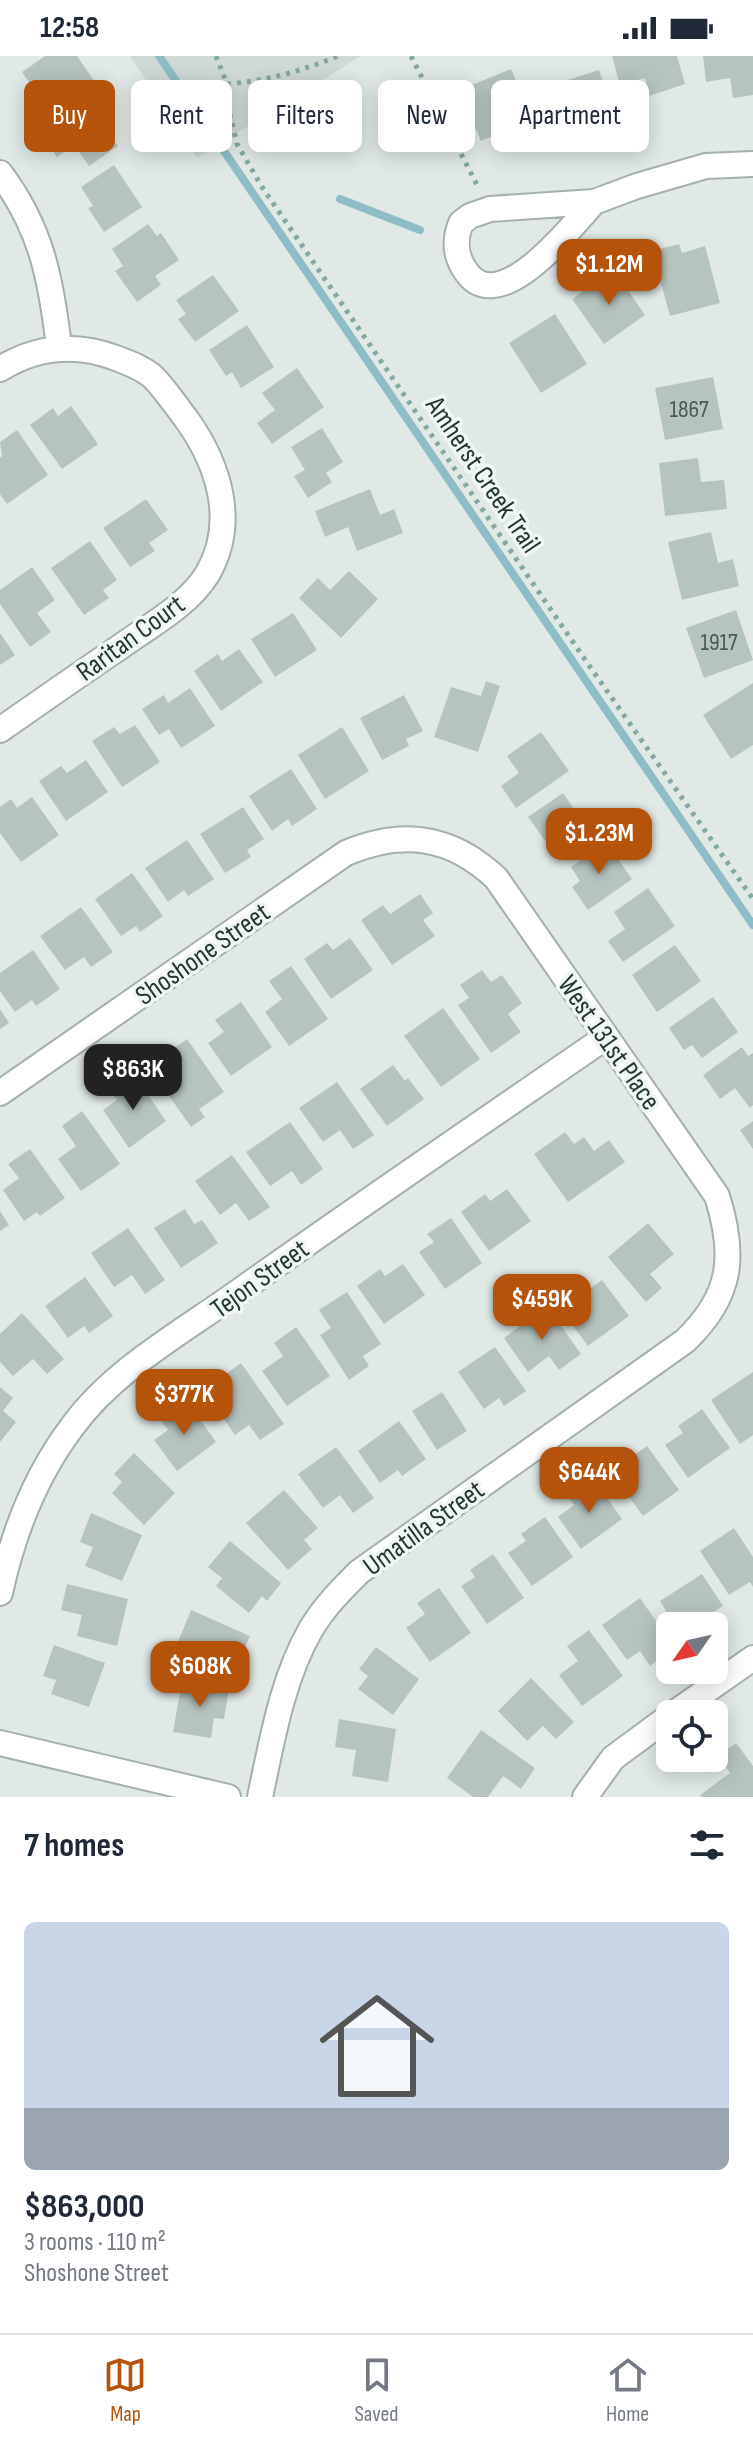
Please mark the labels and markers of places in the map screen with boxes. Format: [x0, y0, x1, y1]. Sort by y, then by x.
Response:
pin: $1.12M [544, 239, 674, 307]
pin: $1.23M [534, 808, 664, 876]
pin: $863K [77, 1044, 189, 1112]
pin: $459K [486, 1274, 598, 1342]
pin: $377K [128, 1369, 240, 1437]
pin: $644K [533, 1447, 645, 1515]
pin: $608K [144, 1641, 256, 1709]

